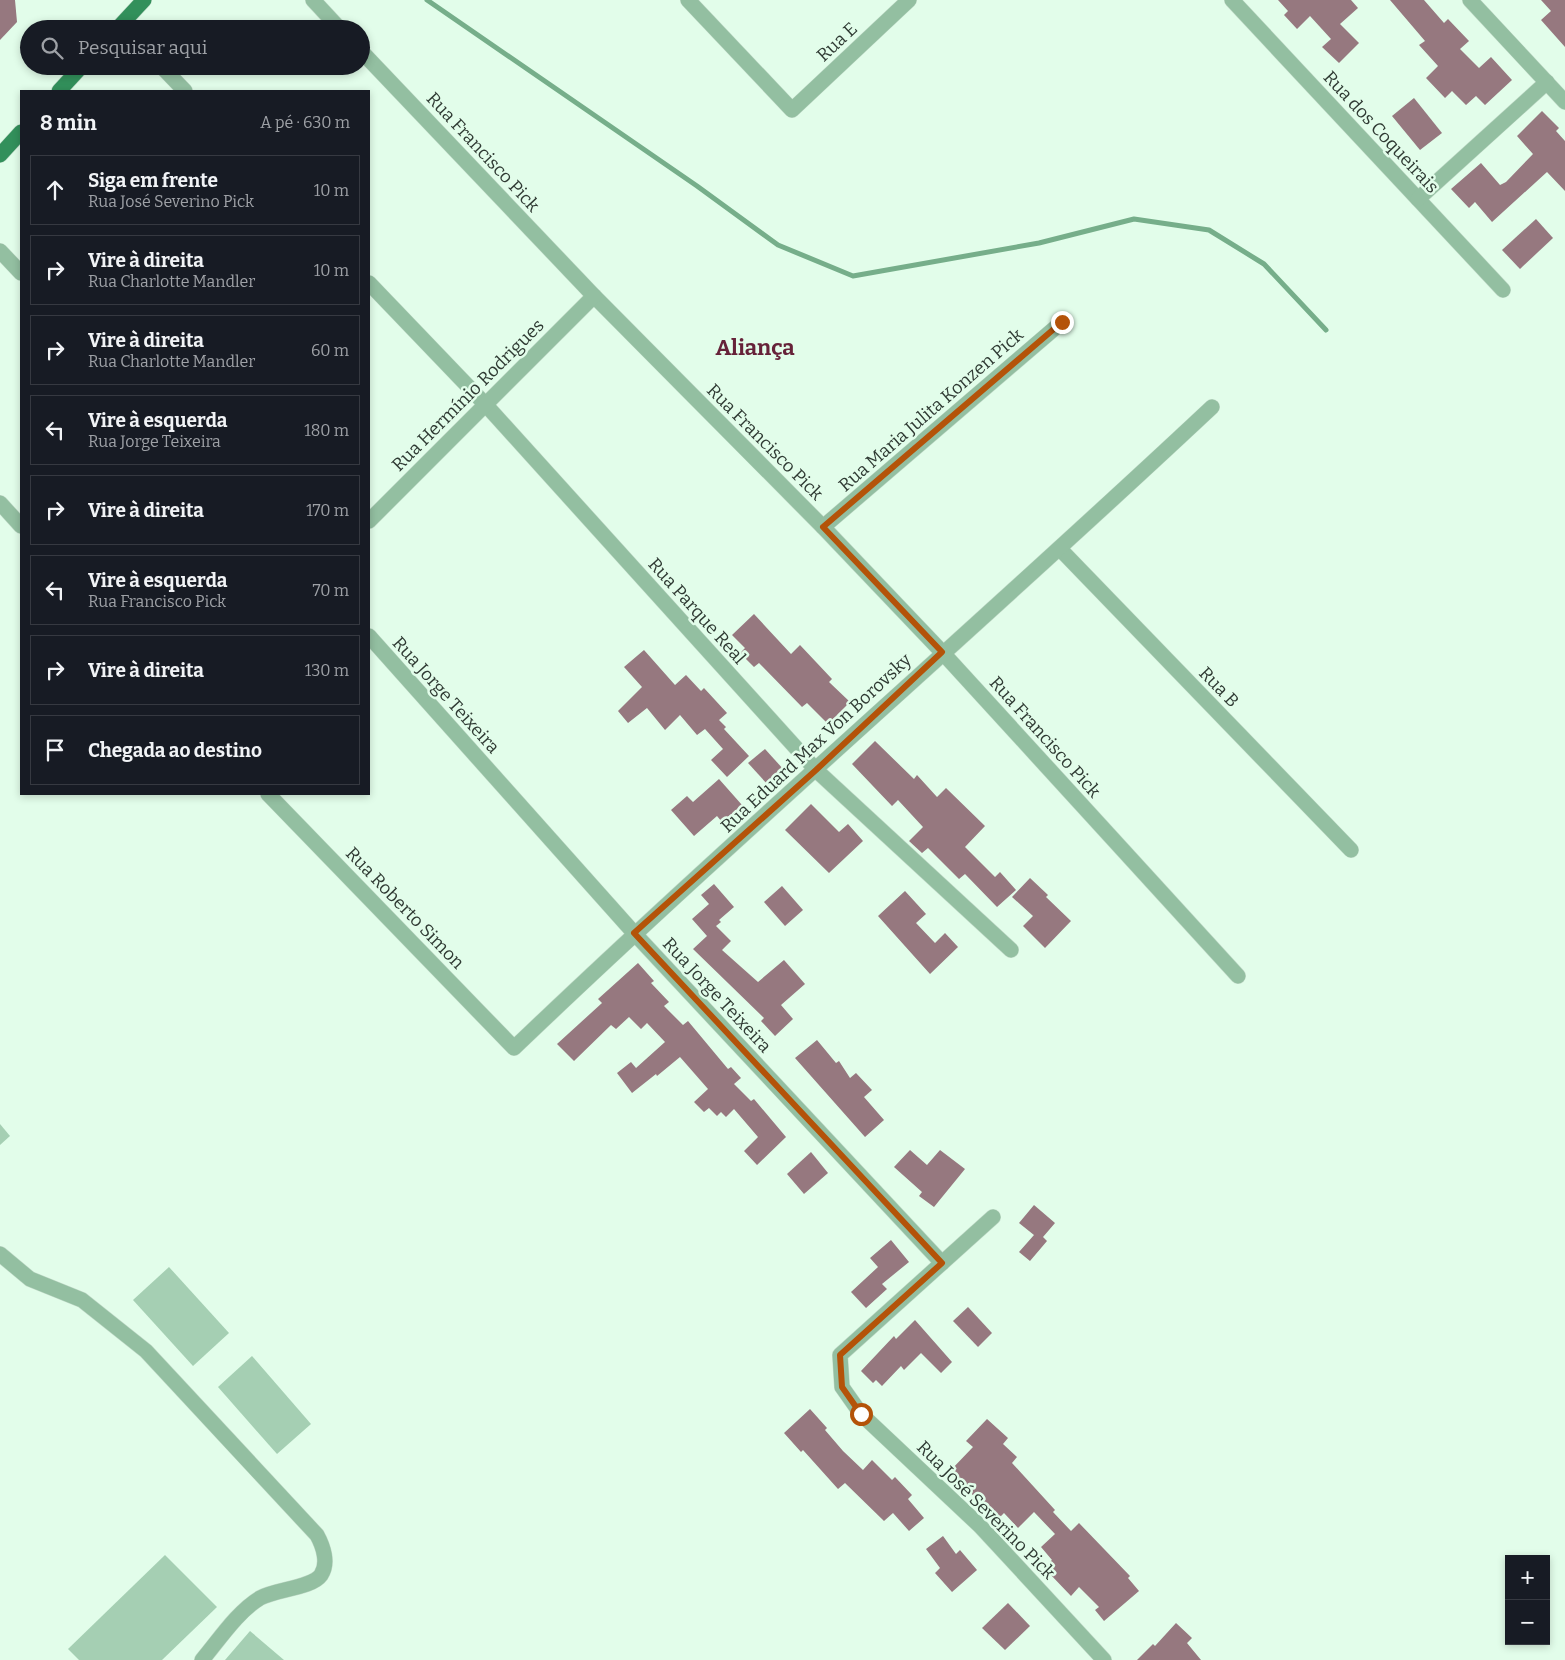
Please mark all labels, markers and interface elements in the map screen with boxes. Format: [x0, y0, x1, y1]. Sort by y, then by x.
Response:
street label: Rua E [812, 18, 862, 66]
search box [20, 20, 370, 75]
icon: search [38, 34, 66, 62]
text: Pesquisar aqui [78, 36, 207, 59]
street label: Rua dos Coqueirais [1319, 66, 1443, 198]
street label: Rua Francisco Pick [422, 88, 545, 217]
text: 8 min [40, 110, 97, 136]
text: A pé · 630 m [260, 113, 350, 132]
text: Siga em frente [88, 169, 218, 192]
icon: ahead [41, 176, 69, 204]
text: 10 m [314, 181, 349, 200]
text: Rua José Severino Pick [88, 192, 254, 211]
text: Vire à direita [88, 249, 204, 272]
icon: right [41, 256, 69, 284]
text: 10 m [314, 261, 349, 280]
text: Rua Charlotte Mandler [88, 272, 255, 291]
route end [1051, 311, 1074, 334]
street label: Rua Hermínio Rodrigues [387, 314, 549, 476]
street label: Rua Maria Julita Konzen Pick [834, 323, 1028, 496]
text: Vire à direita [88, 329, 204, 352]
district label: Aliança [715, 334, 795, 361]
icon: right [41, 336, 69, 364]
text: 60 m [311, 341, 349, 360]
text: Rua Charlotte Mandler [88, 352, 255, 371]
street label: Rua Francisco Pick [702, 379, 828, 505]
text: Vire à esquerda [88, 409, 227, 432]
icon: left [41, 416, 69, 444]
text: 180 m [304, 421, 349, 440]
text: Rua Jorge Teixeira [88, 432, 221, 451]
icon: right [41, 496, 69, 524]
text: Vire à direita [88, 499, 204, 522]
text: 170 m [306, 501, 349, 520]
street label: Rua Parque Real [644, 553, 750, 669]
text: Vire à esquerda [88, 569, 227, 592]
icon: left [41, 576, 69, 604]
text: 70 m [313, 581, 349, 600]
text: Rua Francisco Pick [88, 592, 226, 611]
street label: Rua Jorge Teixeira [388, 632, 504, 758]
street label: Rua Eduard Max Von Borovsky [716, 648, 916, 837]
icon: right [41, 656, 69, 684]
text: Vire à direita [88, 659, 204, 682]
text: 130 m [305, 661, 349, 680]
street label: Rua B [1194, 662, 1244, 712]
street label: Rua Francisco Pick [985, 672, 1106, 803]
icon: arrive [41, 736, 69, 764]
text: Chegada ao destino [88, 739, 262, 762]
street label: Rua Roberto Simon [341, 842, 469, 974]
street label: Rua Jorge Teixeira [658, 933, 776, 1057]
route start [850, 1403, 873, 1426]
street label: Rua José Severino Pick [912, 1436, 1060, 1584]
map controls [1505, 1555, 1550, 1645]
button: + [1505, 1555, 1550, 1600]
button: − [1505, 1600, 1550, 1645]

